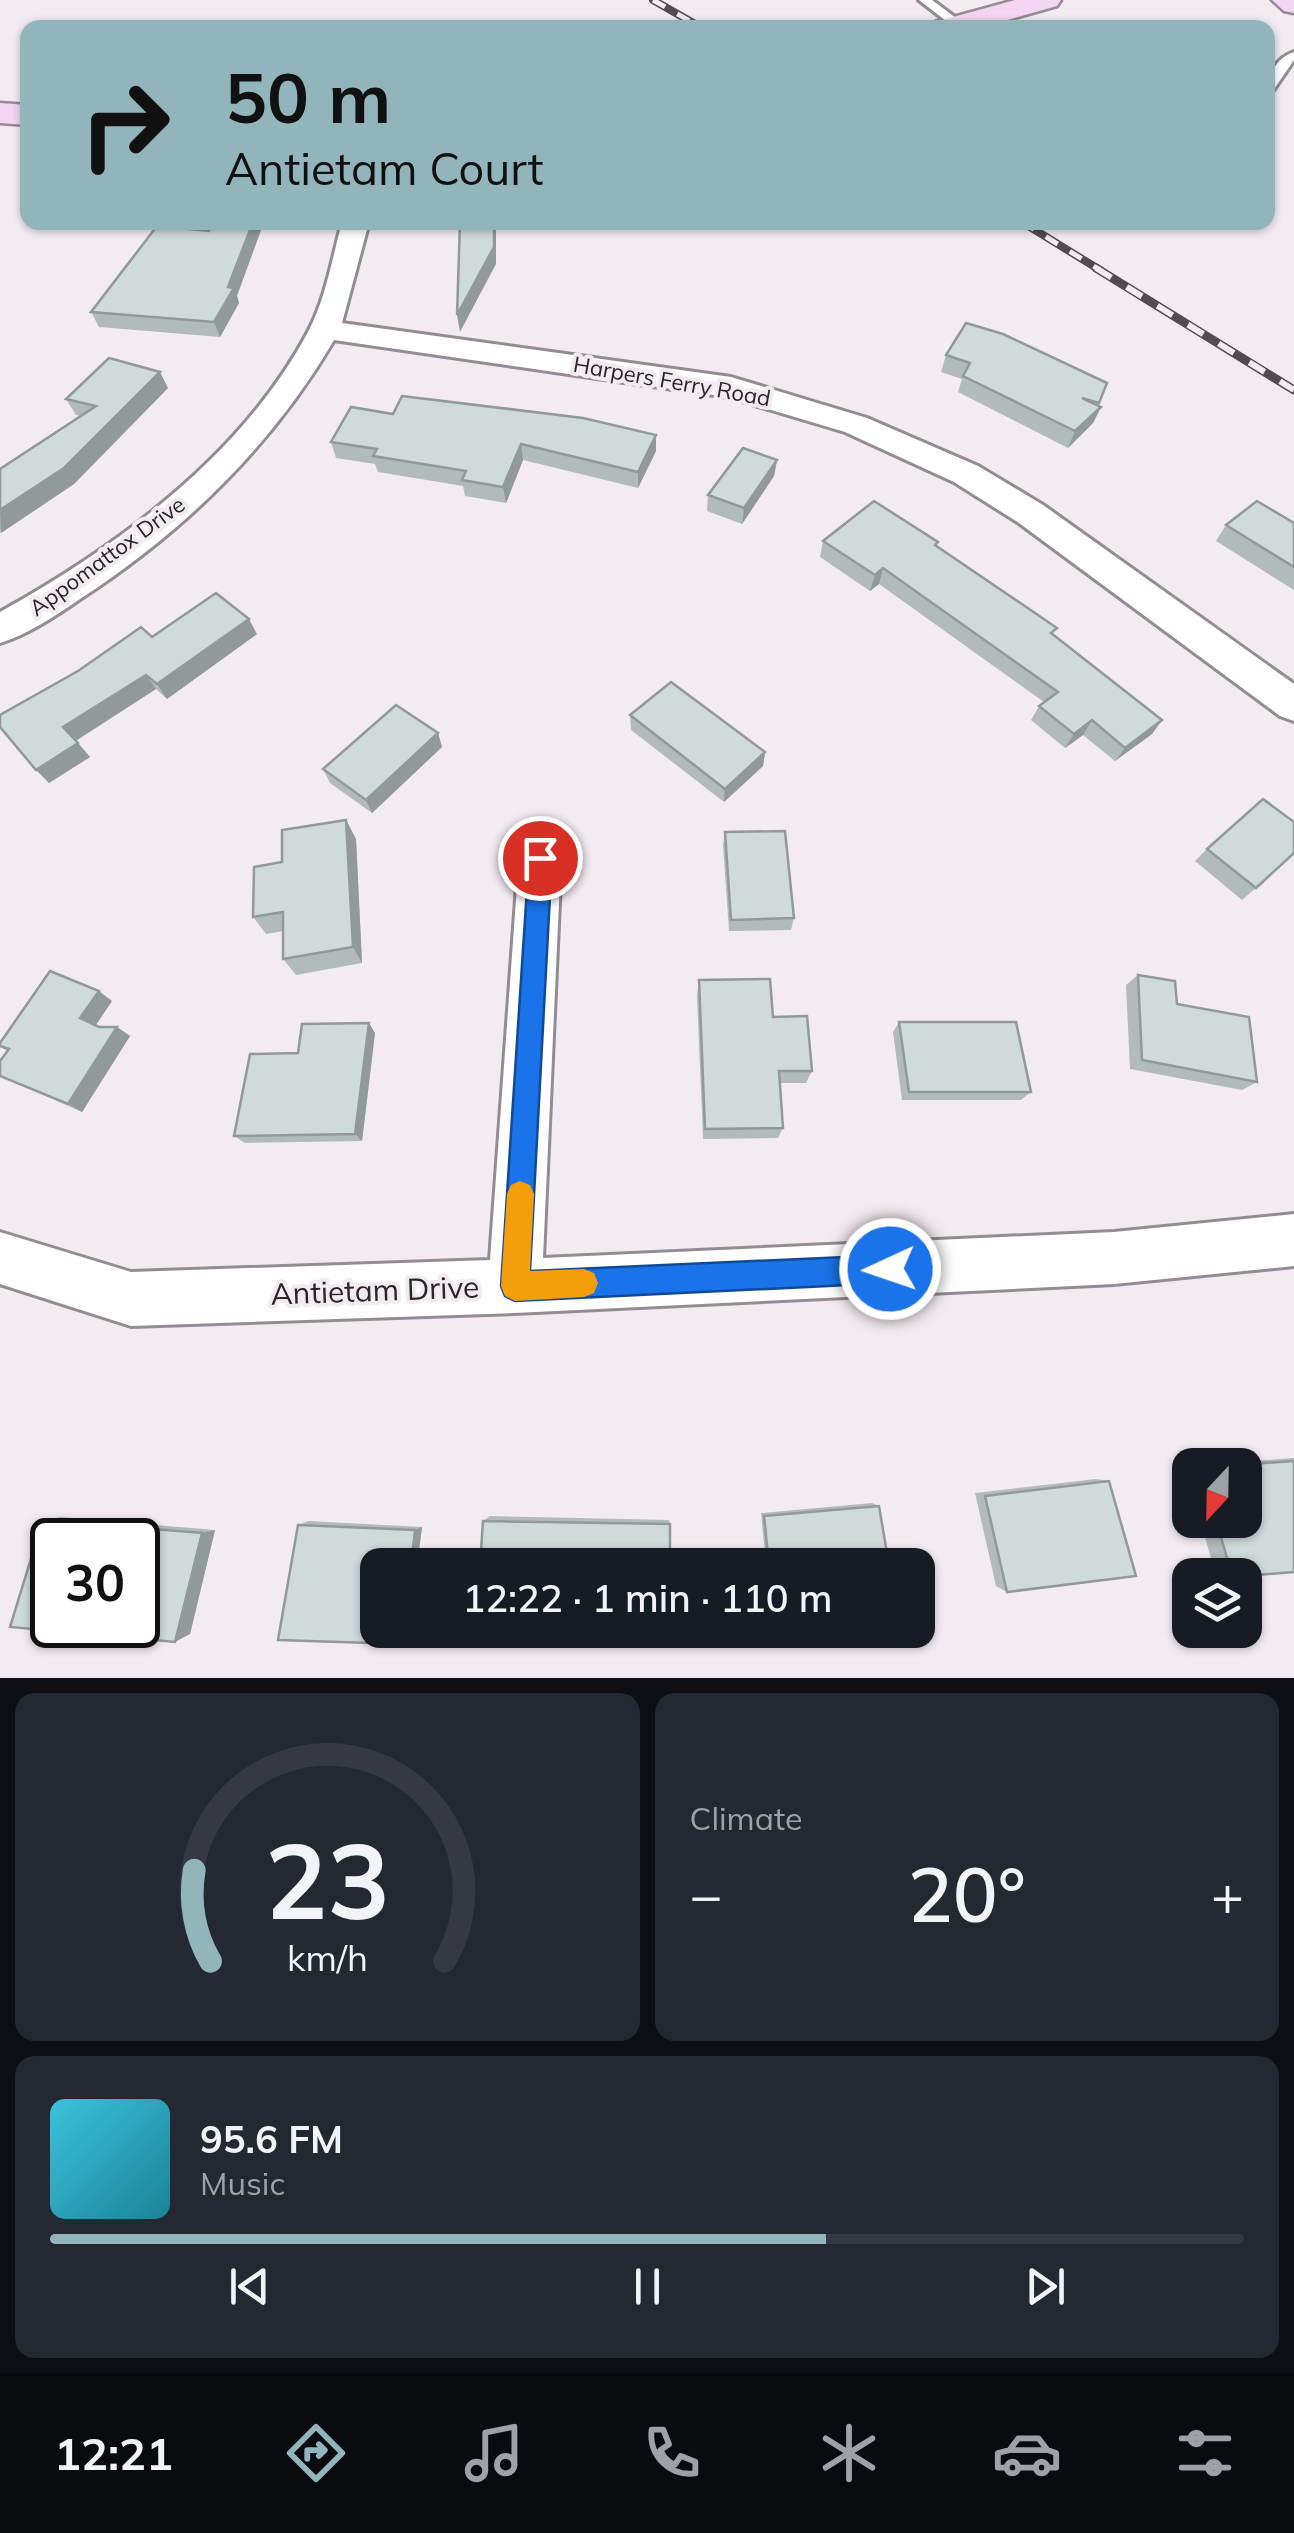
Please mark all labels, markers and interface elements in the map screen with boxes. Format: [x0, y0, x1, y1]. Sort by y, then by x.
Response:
text: 50 m [225, 53, 391, 141]
icon: right [60, 60, 190, 190]
text: Antietam Court [225, 140, 544, 196]
street label: Harpers Ferry Road [571, 350, 773, 412]
street label: Appomattox Drive [24, 490, 190, 622]
pin [498, 816, 583, 901]
icon: arrive [513, 831, 568, 886]
position arrow [838, 1217, 942, 1321]
street label: Antietam Drive [270, 1267, 480, 1313]
north arrow [1172, 1448, 1262, 1538]
map controls [1172, 1448, 1262, 1648]
speed limit sign: 30 [30, 1518, 160, 1648]
button: layers [1172, 1558, 1262, 1648]
text: 12:22 · 1 min · 110 m [462, 1574, 833, 1622]
text: Climate [690, 1798, 802, 1838]
text: 23 [265, 1814, 390, 1945]
text: 20° [908, 1847, 1026, 1941]
text: − [690, 1860, 723, 1929]
text: + [1211, 1860, 1244, 1929]
text: km/h [287, 1935, 368, 1980]
text: 95.6 FM [200, 2115, 343, 2163]
text: Music [200, 2163, 285, 2203]
icon: previous [222, 2259, 277, 2314]
icon: pause [620, 2259, 675, 2314]
icon: next [1018, 2259, 1073, 2314]
icon: directions [281, 2418, 351, 2488]
icon: music [459, 2418, 529, 2488]
icon: phone [637, 2418, 707, 2488]
icon: climate [814, 2418, 884, 2488]
icon: car [992, 2418, 1062, 2488]
icon: filters [1170, 2418, 1240, 2488]
text: 12:21 [54, 2425, 173, 2481]

